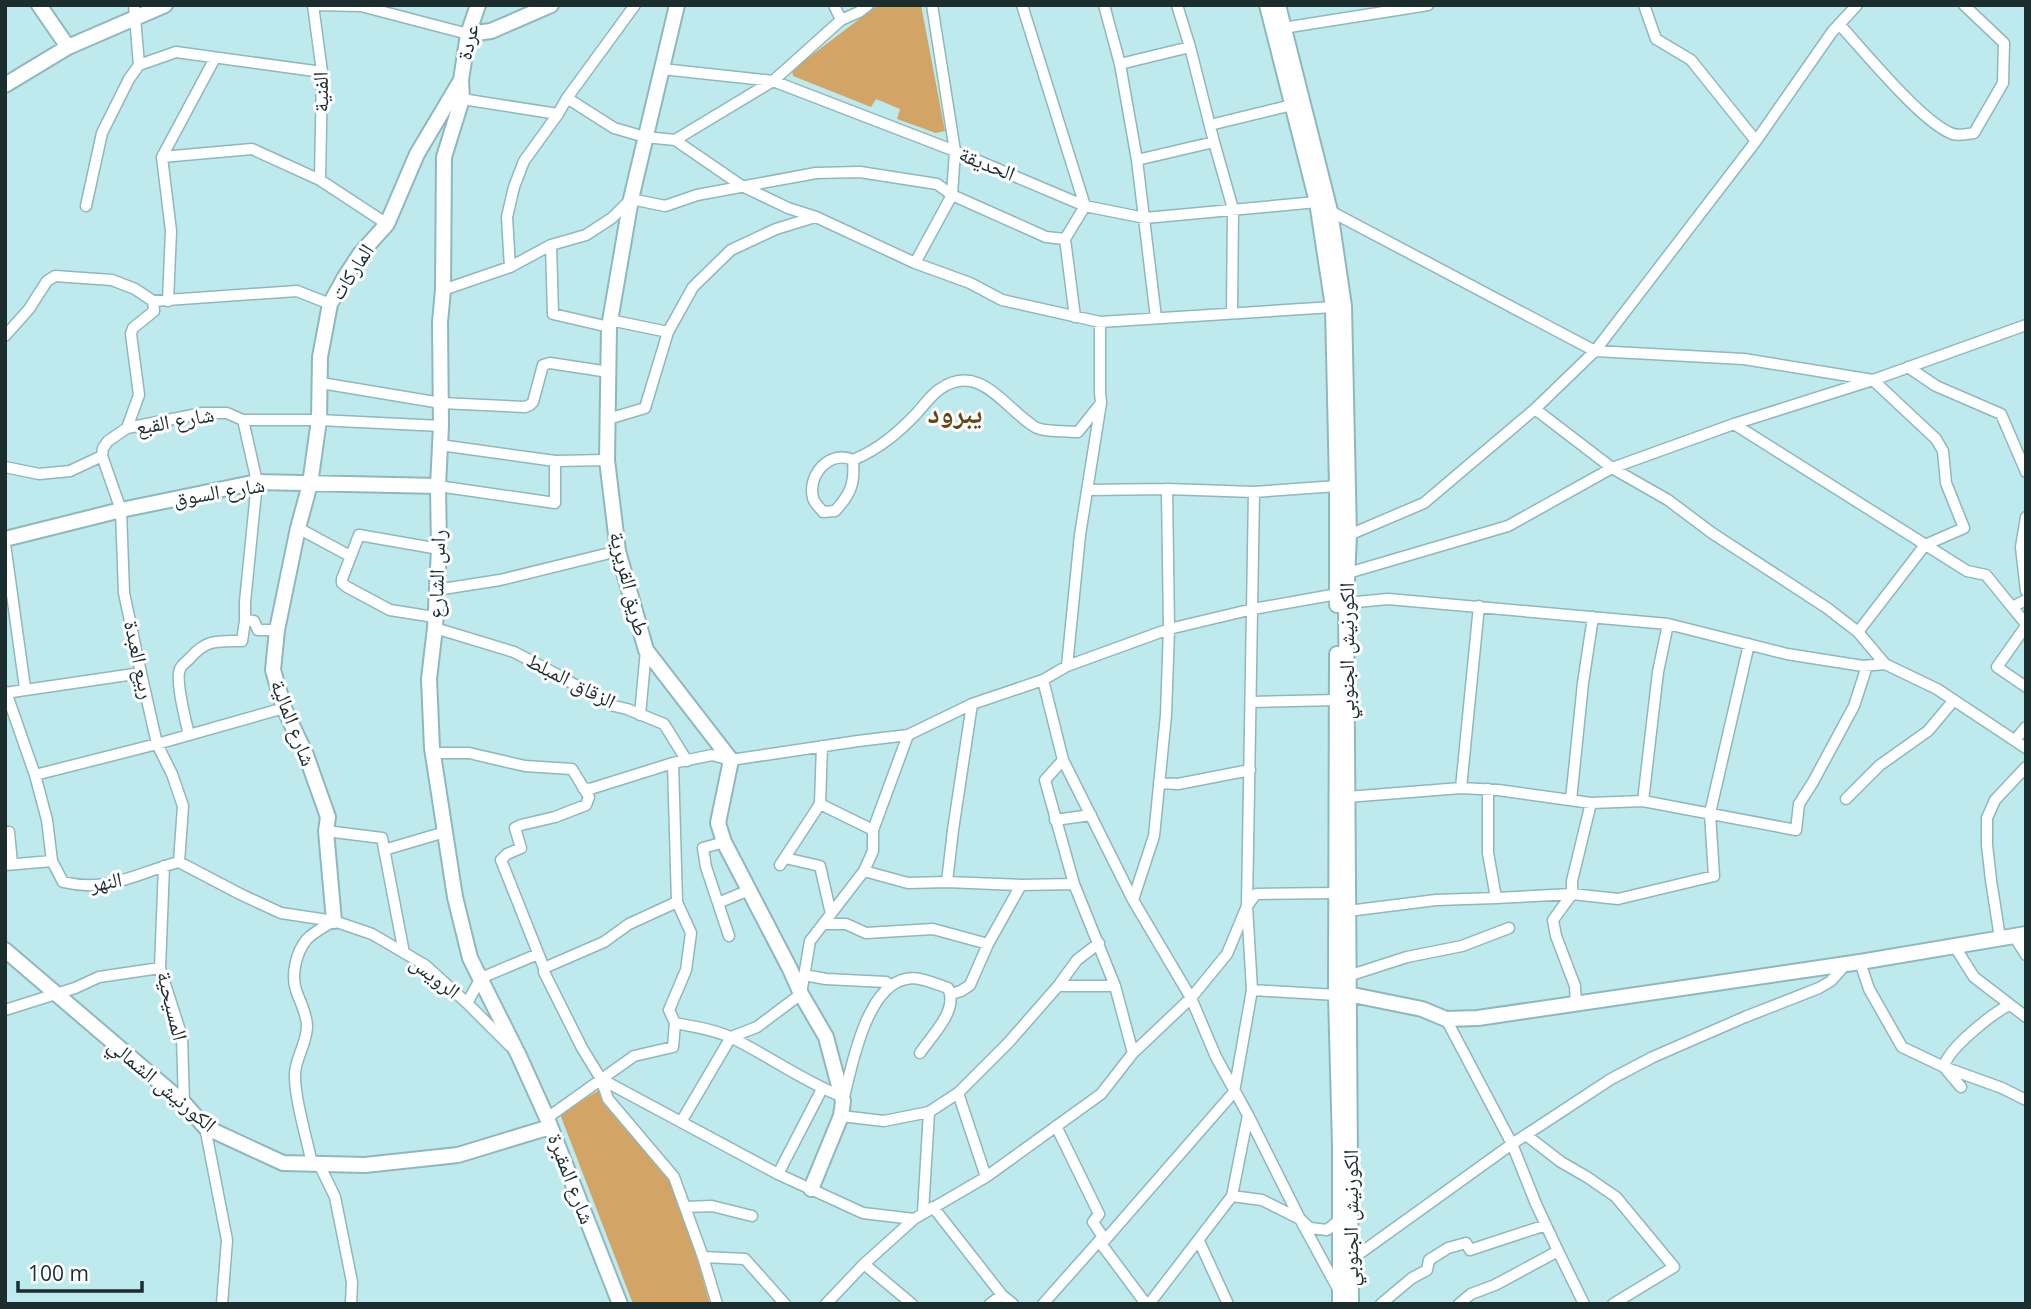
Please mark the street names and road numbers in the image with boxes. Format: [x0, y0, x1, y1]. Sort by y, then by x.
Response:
street label: عردة [449, 21, 485, 63]
street label: الفنية [306, 71, 334, 113]
street label: الحديقة [955, 139, 1020, 187]
street label: الماركات [323, 238, 380, 305]
street label: شارع القبع [133, 399, 216, 441]
street label: شارع السوق [171, 470, 267, 512]
street label: طريق القريرية [603, 528, 656, 639]
street label: راس الشارع [420, 529, 452, 619]
street label: الكورنيش الجنوبي [1332, 583, 1363, 719]
street label: ربيع العبدة [118, 618, 162, 702]
street label: الزقاق المبلط [522, 646, 621, 715]
street label: شارع المالية [265, 675, 323, 770]
street label: النهر [87, 864, 124, 898]
street label: الرويس [405, 948, 466, 1005]
street label: المسيحية [151, 968, 195, 1043]
street label: الكورنيش الشمالي [100, 1031, 223, 1140]
street label: شارع المقبرة [542, 1129, 602, 1228]
street label: الكورنيش الجنوبي [1336, 1150, 1367, 1286]

